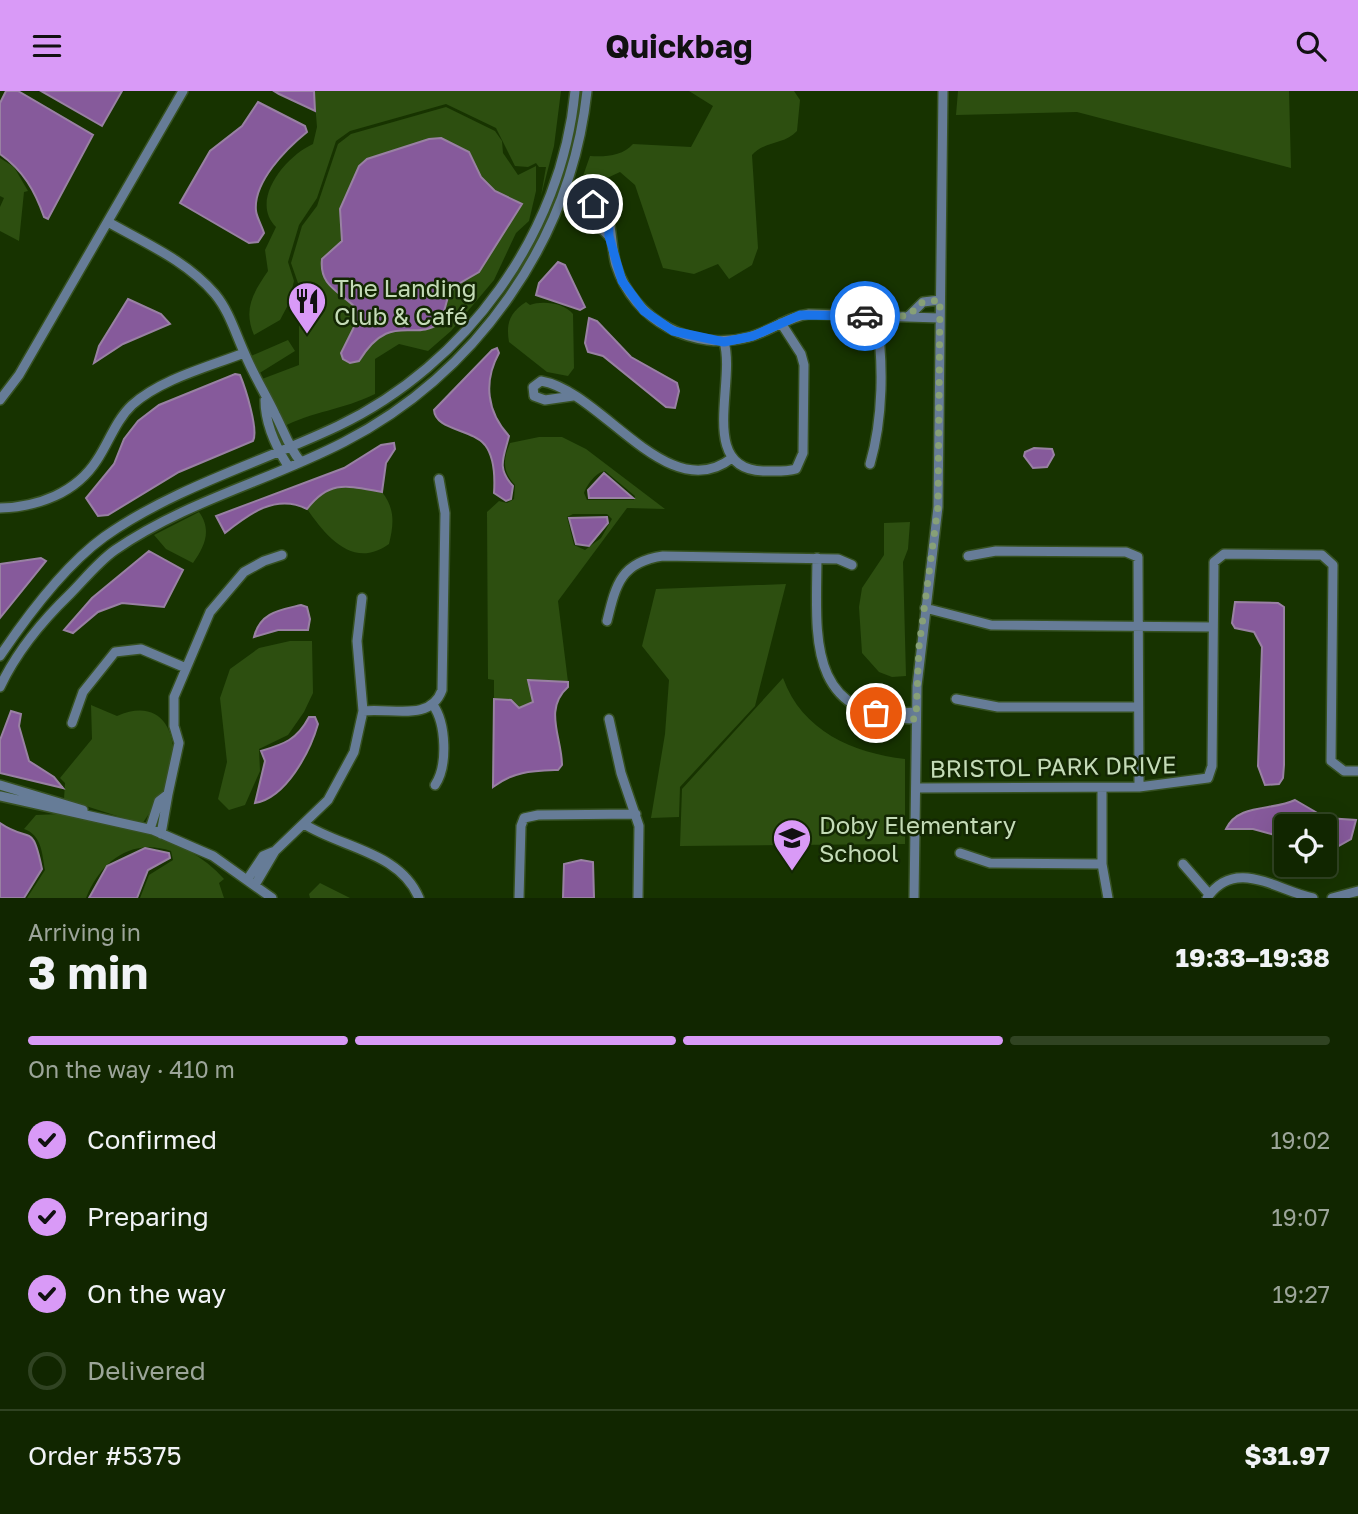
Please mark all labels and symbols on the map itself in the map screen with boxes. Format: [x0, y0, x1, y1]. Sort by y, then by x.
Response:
pin [563, 174, 623, 234]
place label: The Landing Club & Café [334, 273, 477, 330]
restaurant icon: The Landing Club & Café [286, 280, 328, 335]
courier [830, 281, 900, 351]
pin [846, 683, 906, 743]
street label: BRISTOL PARK DRIVE [929, 749, 1177, 783]
place label: Doby Elementary School [819, 810, 1016, 867]
school or university icon: Doby Elementary School [771, 817, 813, 872]

